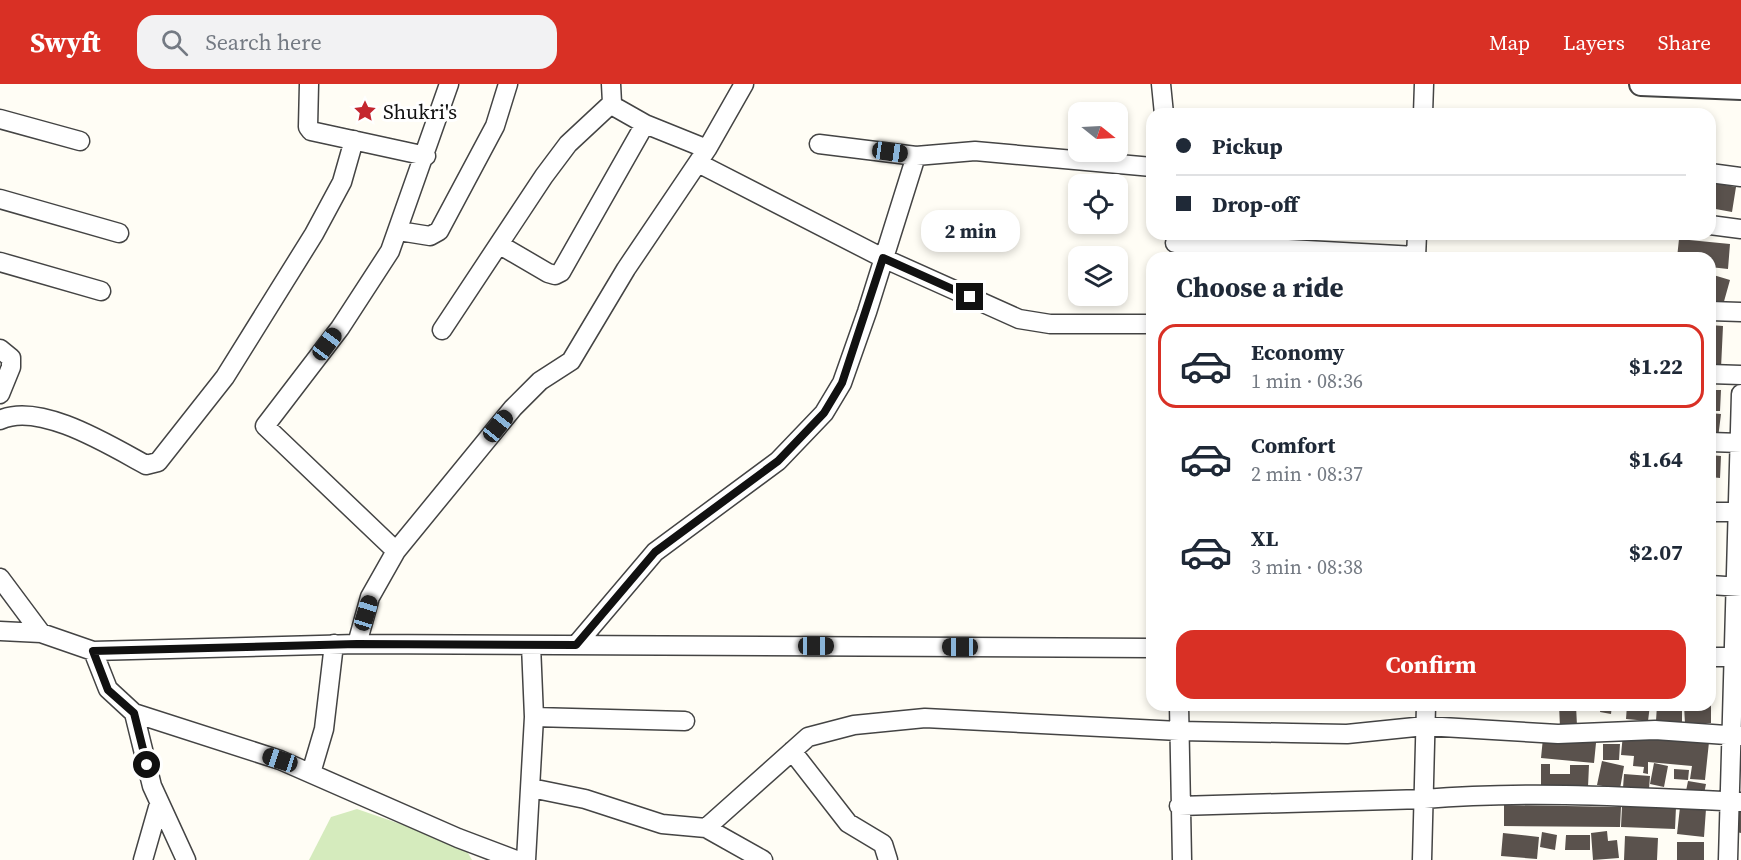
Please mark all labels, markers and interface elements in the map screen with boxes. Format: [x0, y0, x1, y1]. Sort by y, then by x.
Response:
search box [137, 15, 557, 69]
text: Swyft [30, 23, 101, 61]
icon: search [158, 26, 191, 59]
text: Search here [206, 27, 322, 57]
text: Map [1489, 28, 1530, 57]
text: Layers [1563, 28, 1625, 57]
text: Share [1658, 28, 1711, 57]
place label: Shukri's [383, 97, 457, 126]
place icon: Shukri's [352, 98, 378, 124]
north arrow [1068, 102, 1128, 162]
map controls [1068, 102, 1128, 306]
text: Pickup [1212, 131, 1283, 161]
car [871, 141, 909, 163]
button: locate [1068, 174, 1128, 234]
text: Drop-off [1212, 189, 1298, 219]
callout: 2 min [920, 210, 1020, 252]
text: 2 min [945, 217, 996, 245]
button: layers [1068, 246, 1128, 306]
text: Choose a ride [1176, 269, 1344, 306]
route end [956, 283, 983, 310]
car [309, 324, 345, 364]
text: Economy [1251, 337, 1345, 367]
icon: car [1179, 339, 1233, 393]
text: $1.22 [1629, 351, 1683, 381]
text: 1 min · 08:36 [1251, 367, 1363, 395]
car [480, 406, 516, 446]
text: Comfort [1251, 430, 1335, 460]
icon: car [1179, 432, 1233, 486]
text: $1.64 [1629, 444, 1683, 474]
text: 2 min · 08:37 [1251, 460, 1363, 488]
text: XL [1251, 523, 1278, 553]
icon: car [1179, 525, 1233, 579]
text: $2.07 [1629, 537, 1683, 567]
text: 3 min · 08:38 [1251, 553, 1363, 581]
car [352, 593, 380, 633]
button: Confirm [1176, 630, 1686, 699]
car [798, 637, 834, 655]
car [942, 638, 978, 656]
car [260, 746, 300, 774]
route start [133, 751, 160, 778]

